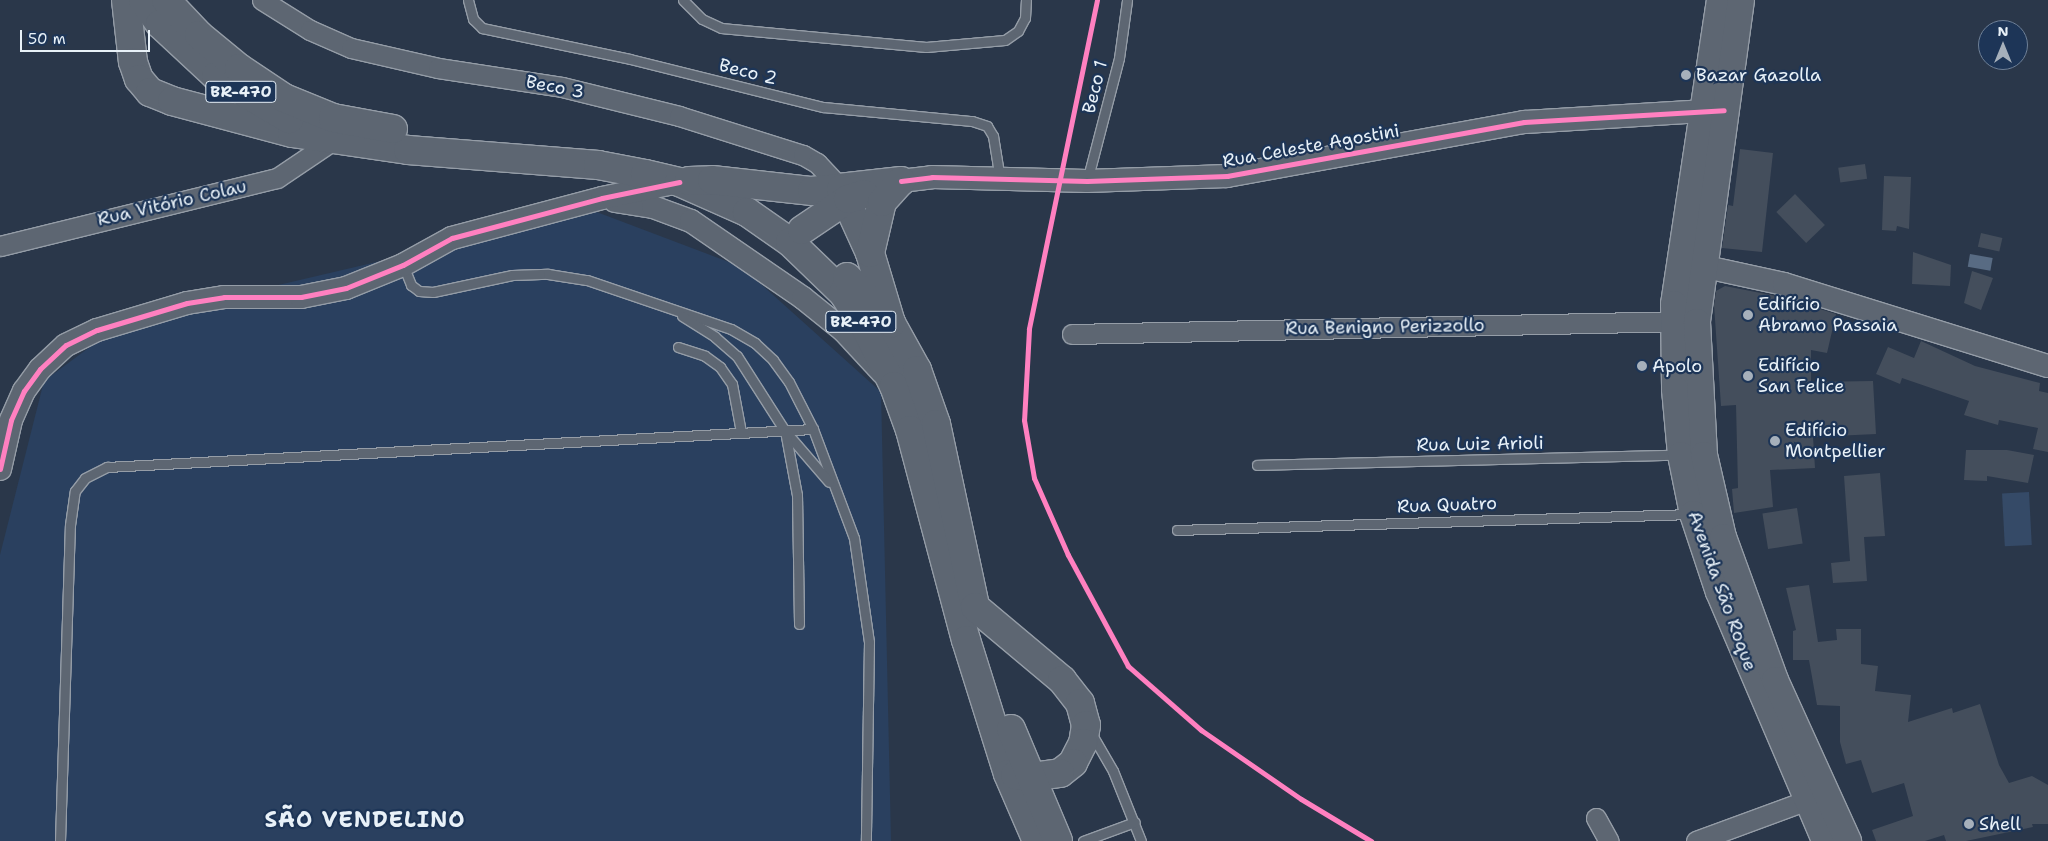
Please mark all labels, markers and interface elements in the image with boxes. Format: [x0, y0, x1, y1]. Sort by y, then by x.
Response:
scale bar [22, 20, 152, 52]
north arrow [1978, 20, 2028, 70]
text: N [1997, 22, 2009, 40]
text: 50 m [28, 29, 66, 49]
street label: Beco 2 [717, 54, 779, 90]
street label: Beco 1 [1078, 58, 1112, 116]
place label: Bazar Gazolla [1696, 64, 1821, 86]
marker: Bazar Gazolla [1680, 69, 1692, 81]
street label: Beco 3 [524, 71, 586, 103]
road number: BR-470 [205, 78, 277, 105]
street label: Rua Celeste Agostini [1221, 120, 1401, 172]
street label: Rua Vitório Colau [95, 175, 249, 231]
place label: Edifício Abramo Passaia [1758, 294, 1897, 336]
road number: BR-470 [825, 308, 897, 336]
marker: Edifício Abramo Passaia [1742, 309, 1754, 321]
street label: Rua Benigno Perizzollo [1285, 314, 1485, 340]
place label: Apolo [1652, 355, 1702, 377]
place label: Edifício San Felice [1758, 355, 1844, 398]
marker: Apolo [1636, 360, 1648, 372]
marker: Edifício San Felice [1742, 370, 1754, 382]
place label: Edifício Montpellier [1785, 420, 1886, 462]
street label: Rua Luiz Arioli [1416, 432, 1544, 456]
marker: Edifício Montpellier [1769, 435, 1781, 447]
street label: Rua Quatro [1397, 492, 1497, 518]
street label: Avenida São Roque [1683, 508, 1761, 674]
district label: SÃO VENDELINO [263, 807, 467, 833]
place label: Shell [1979, 813, 2021, 835]
marker: Shell [1963, 818, 1975, 830]

